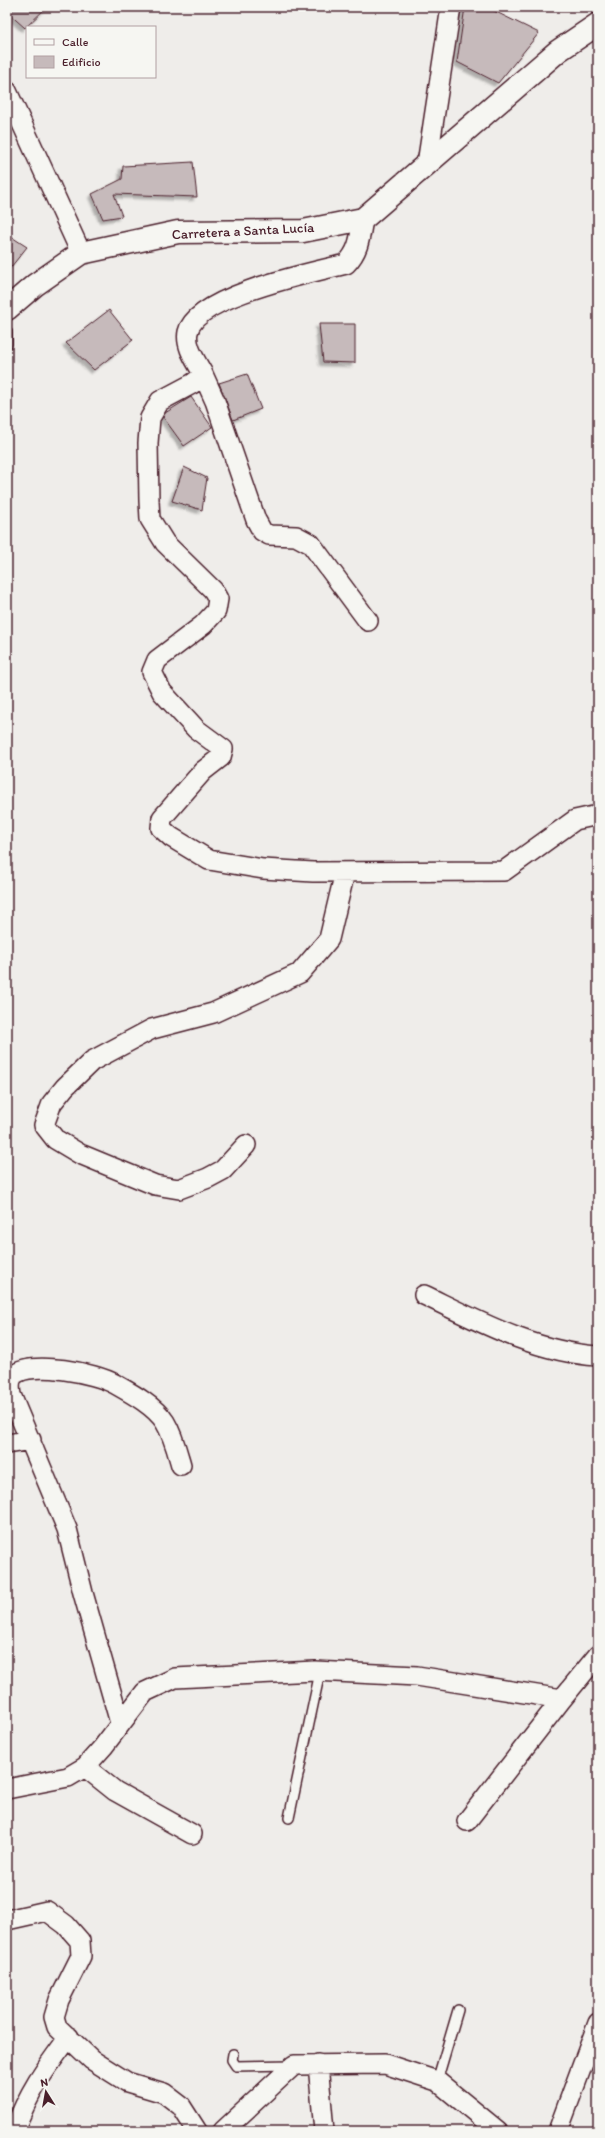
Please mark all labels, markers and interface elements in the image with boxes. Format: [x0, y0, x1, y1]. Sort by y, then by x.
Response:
legend [26, 26, 156, 78]
text: Calle [62, 35, 89, 49]
text: Edificio [62, 55, 101, 69]
street label: Carretera a Santa Lucía [171, 219, 315, 243]
north arrow [26, 2072, 66, 2112]
text: N [39, 2076, 49, 2090]

